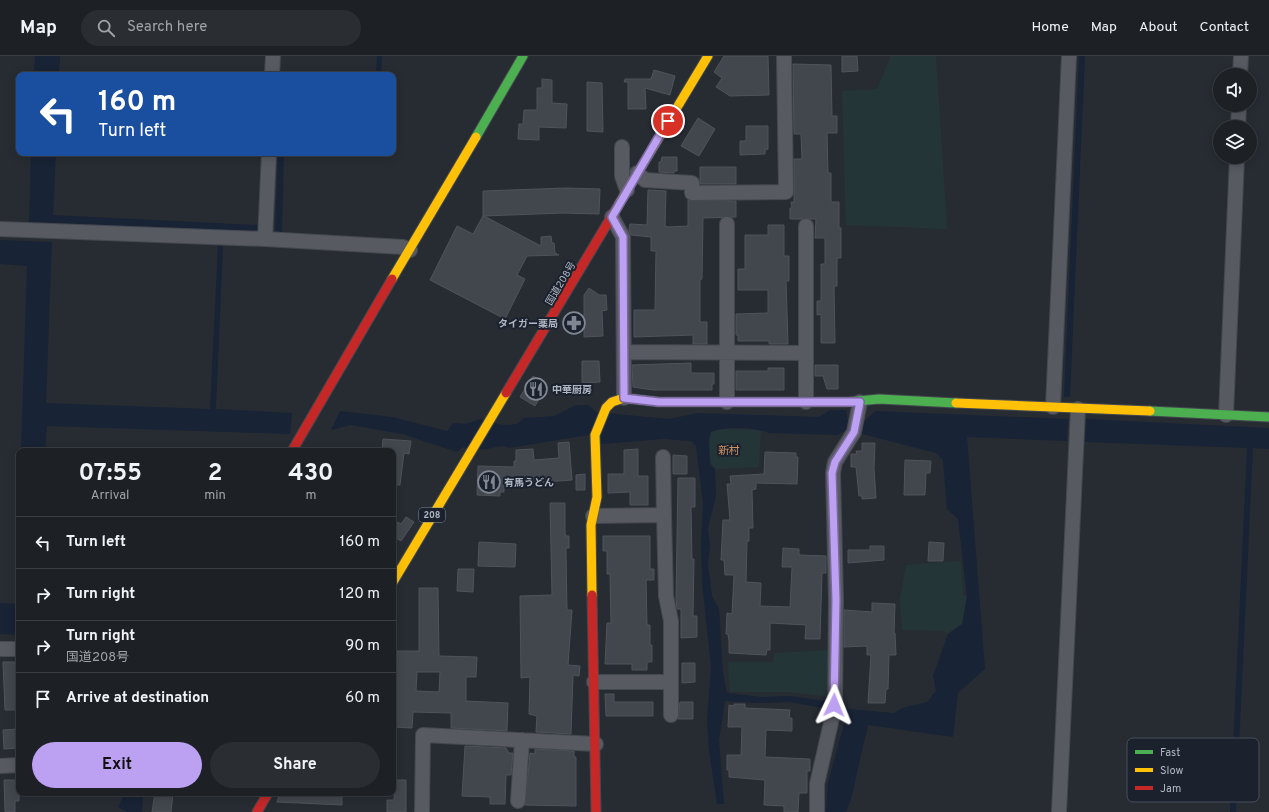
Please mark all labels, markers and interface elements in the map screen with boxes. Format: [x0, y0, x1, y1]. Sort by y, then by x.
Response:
search box [81, 10, 361, 46]
text: Map [20, 16, 57, 40]
icon: search [95, 17, 117, 39]
text: Search here [127, 18, 207, 37]
text: Home [1032, 19, 1069, 36]
text: Map [1091, 19, 1117, 36]
text: About [1139, 19, 1178, 36]
text: Contact [1200, 19, 1249, 36]
map controls [1213, 68, 1257, 164]
button: sound [1213, 68, 1257, 112]
text: 160 m [98, 85, 176, 121]
icon: left [32, 88, 84, 140]
pin [651, 104, 685, 138]
icon: arrive [657, 110, 679, 132]
text: Turn left [98, 120, 166, 143]
button: layers [1213, 120, 1257, 164]
street label: 国道208号 [543, 260, 579, 308]
pharmacy icon: タイガー薬局 [561, 310, 587, 336]
place label: タイガー薬局 [498, 318, 558, 331]
restaurant icon: 中華厨房 [523, 376, 549, 402]
place label: 中華厨房 [552, 384, 592, 397]
district label: 新村 [718, 444, 740, 458]
text: 07:55 [78, 459, 142, 489]
text: 2 [208, 459, 222, 489]
text: 430 [288, 459, 334, 489]
restaurant icon: 有馬うどん [476, 469, 502, 495]
place label: 有馬うどん [504, 477, 554, 490]
text: Arrival [91, 488, 130, 504]
text: min [204, 488, 226, 504]
text: m [305, 488, 316, 504]
road number: 208 [419, 508, 445, 522]
icon: left [32, 532, 54, 554]
text: Turn left [66, 533, 126, 552]
text: 160 m [340, 533, 380, 552]
icon: right [32, 584, 54, 606]
text: Turn right [66, 585, 135, 604]
text: 120 m [339, 585, 380, 604]
text: Turn right [66, 627, 135, 646]
icon: right [32, 636, 54, 658]
text: 90 m [345, 637, 380, 656]
text: 国道208号 [66, 650, 129, 666]
position arrow [813, 684, 855, 726]
icon: arrive [32, 688, 54, 710]
text: Arrive at destination [66, 689, 209, 708]
text: 60 m [345, 689, 380, 708]
legend [1127, 738, 1259, 802]
button: Exit [32, 742, 202, 788]
button: Share [210, 742, 380, 788]
text: Fast [1160, 746, 1180, 760]
text: Slow [1160, 764, 1183, 778]
text: Jam [1160, 782, 1181, 796]

